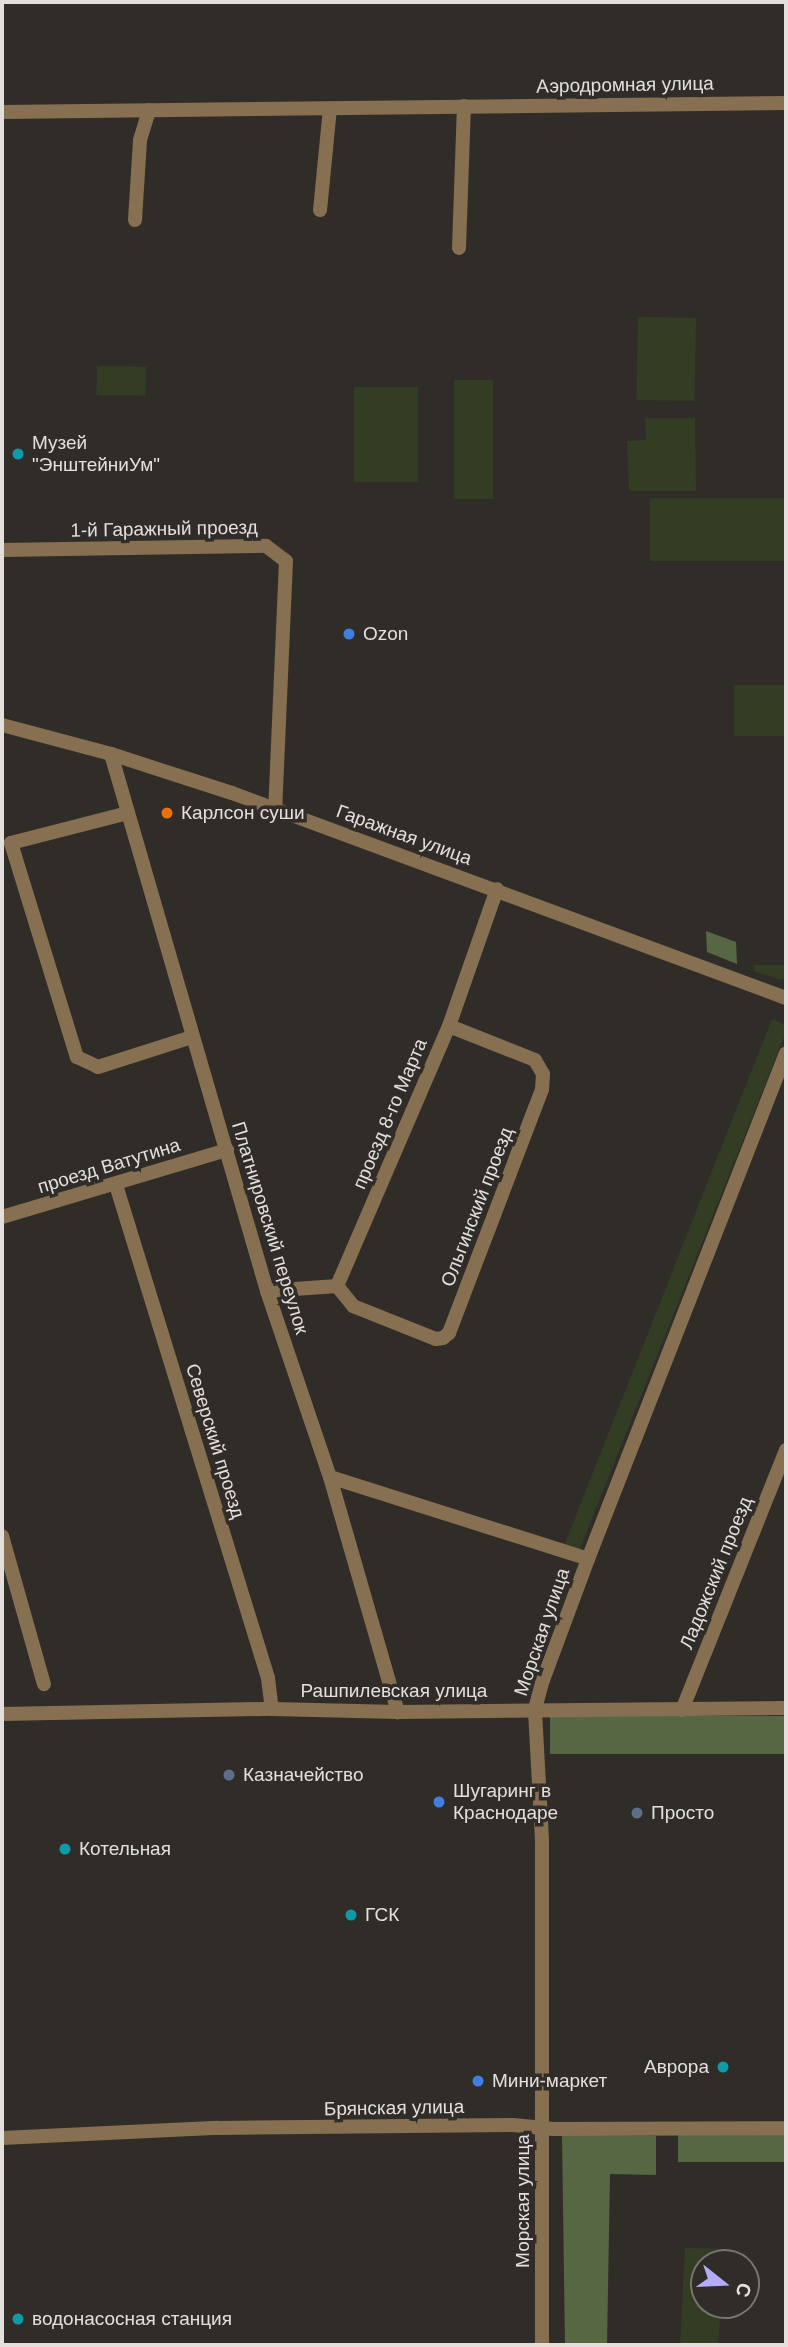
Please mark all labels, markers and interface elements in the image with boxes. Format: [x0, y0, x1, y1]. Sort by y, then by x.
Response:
street label: Аэродромная улица [536, 72, 714, 98]
place label: Музей "ЭнштейниУм" [32, 432, 160, 476]
marker: Музей "ЭнштейниУм" [10, 446, 26, 462]
street label: 1-й Гаражный проезд [70, 516, 258, 542]
place label: Ozon [363, 623, 408, 645]
marker: Ozon [341, 626, 357, 642]
street label: Гаражная улица [333, 800, 475, 870]
place label: Карлсон суши [181, 802, 305, 824]
marker: Карлсон суши [159, 805, 175, 821]
street label: проезд 8-го Марта [348, 1035, 432, 1193]
street label: Платнировский переулок [227, 1119, 313, 1337]
street label: Ольгинский проезд [436, 1124, 518, 1290]
street label: проезд Ватутина [35, 1133, 183, 1199]
street label: Северский проезд [181, 1361, 249, 1521]
street label: Ладожский проезд [675, 1493, 757, 1653]
street label: Морская улица [509, 1565, 575, 1699]
street label: Рашпилевская улица [301, 1680, 487, 1702]
place label: Казначейство [243, 1764, 364, 1786]
marker: Казначейство [221, 1767, 237, 1783]
place label: Шугаринг в Краснодаре [453, 1780, 558, 1824]
marker: Шугаринг в Краснодаре [431, 1794, 447, 1810]
place label: Просто [651, 1802, 714, 1824]
marker: Просто [629, 1805, 645, 1821]
place label: Котельная [79, 1838, 171, 1860]
marker: Котельная [57, 1841, 73, 1857]
place label: ГСК [365, 1904, 399, 1926]
marker: ГСК [343, 1907, 359, 1923]
place label: Аврора [644, 2056, 709, 2078]
marker: Аврора [715, 2059, 731, 2075]
place label: Мини-маркет [492, 2070, 607, 2092]
marker: Мини-маркет [470, 2073, 486, 2089]
street label: Брянская улица [324, 2095, 464, 2121]
street label: Морская улица [512, 2134, 534, 2268]
north arrow [690, 2249, 760, 2319]
text: С [731, 2280, 756, 2300]
place label: водонасосная станция [32, 2308, 232, 2330]
marker: водонасосная станция [10, 2311, 26, 2327]

